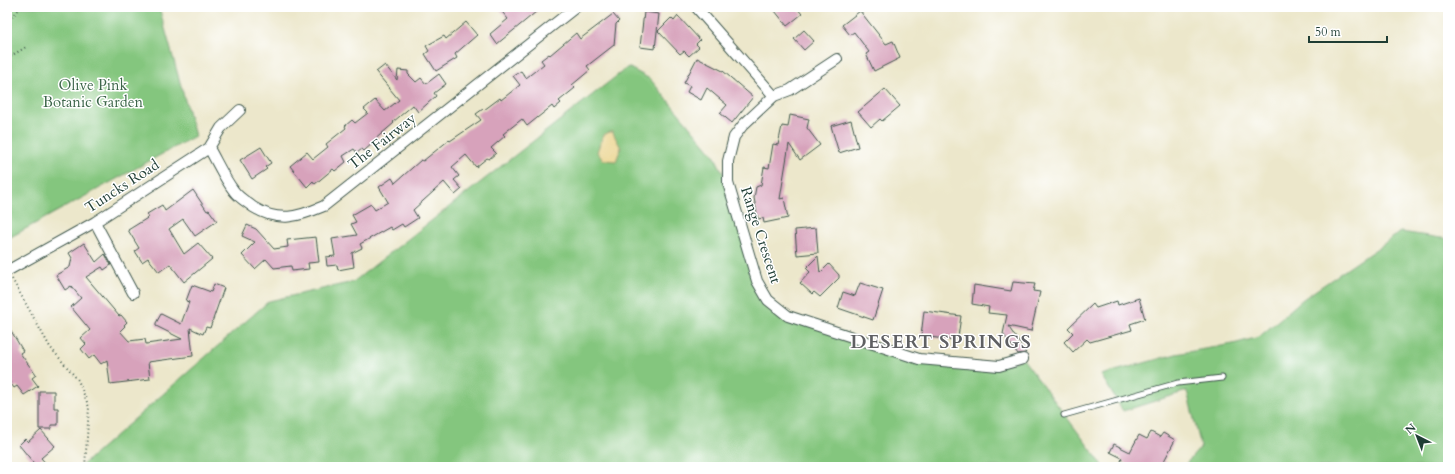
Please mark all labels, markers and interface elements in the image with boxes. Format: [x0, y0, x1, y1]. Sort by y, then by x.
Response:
scale bar [1309, 18, 1387, 44]
text: 50 m [1315, 24, 1342, 40]
park label: Olive Pink Botanic Garden [43, 75, 144, 112]
street label: The Fairway [344, 108, 420, 174]
street label: Tuncks Road [81, 155, 163, 217]
street label: Range Crescent [736, 184, 786, 286]
district label: DESERT SPRINGS [850, 329, 1032, 355]
north arrow [1397, 416, 1437, 456]
text: N [1402, 420, 1420, 438]

